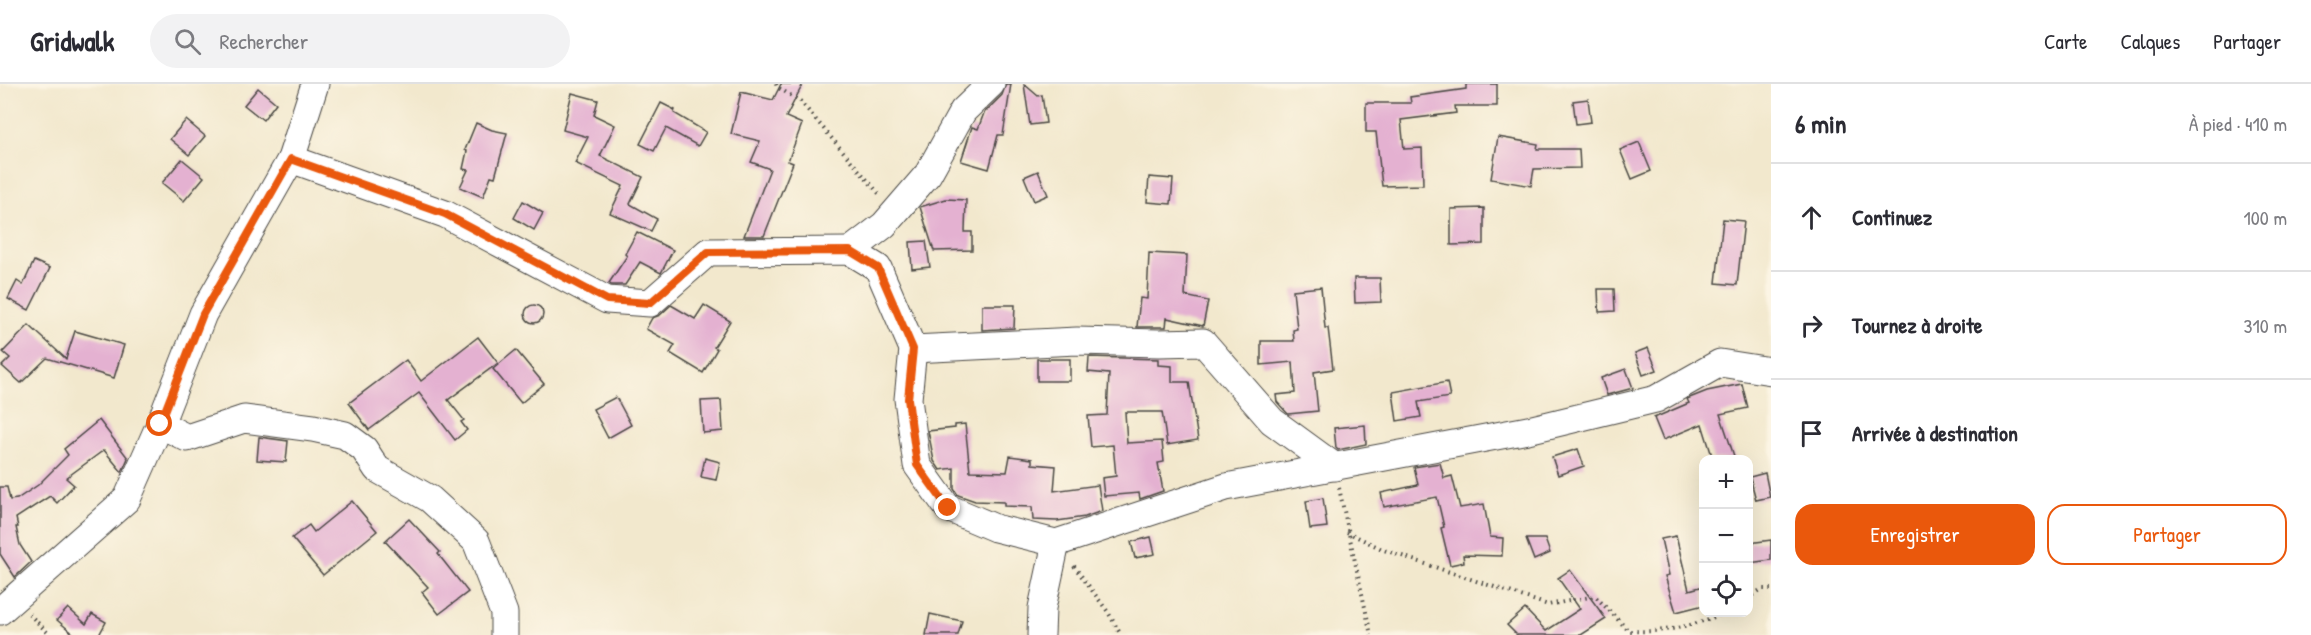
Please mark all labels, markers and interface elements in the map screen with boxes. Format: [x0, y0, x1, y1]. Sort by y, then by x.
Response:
search box [150, 14, 570, 68]
text: Gridwalk [30, 22, 114, 60]
icon: search [171, 25, 204, 58]
text: Rechercher [219, 26, 308, 56]
text: Carte [2044, 27, 2087, 56]
text: Calques [2120, 27, 2180, 56]
text: Partager [2213, 27, 2281, 56]
text: 6 min [1795, 106, 1847, 141]
text: À pied · 410 m [2189, 110, 2287, 137]
icon: ahead [1795, 201, 1828, 234]
text: Continuez [1852, 202, 1932, 232]
text: 100 m [2244, 204, 2287, 231]
icon: right [1795, 309, 1828, 342]
text: Tournez à droite [1852, 310, 1982, 340]
text: 310 m [2244, 312, 2287, 339]
route start [146, 410, 172, 436]
icon: arrive [1795, 417, 1828, 450]
text: Arrivée à destination [1852, 418, 2018, 448]
map controls [1699, 455, 1753, 617]
button: + [1699, 455, 1753, 509]
route end [934, 494, 960, 520]
button: Enregistrer [1795, 504, 2035, 565]
button: Partager [2047, 504, 2287, 565]
button: − [1699, 509, 1753, 563]
button: locate [1699, 563, 1753, 617]

